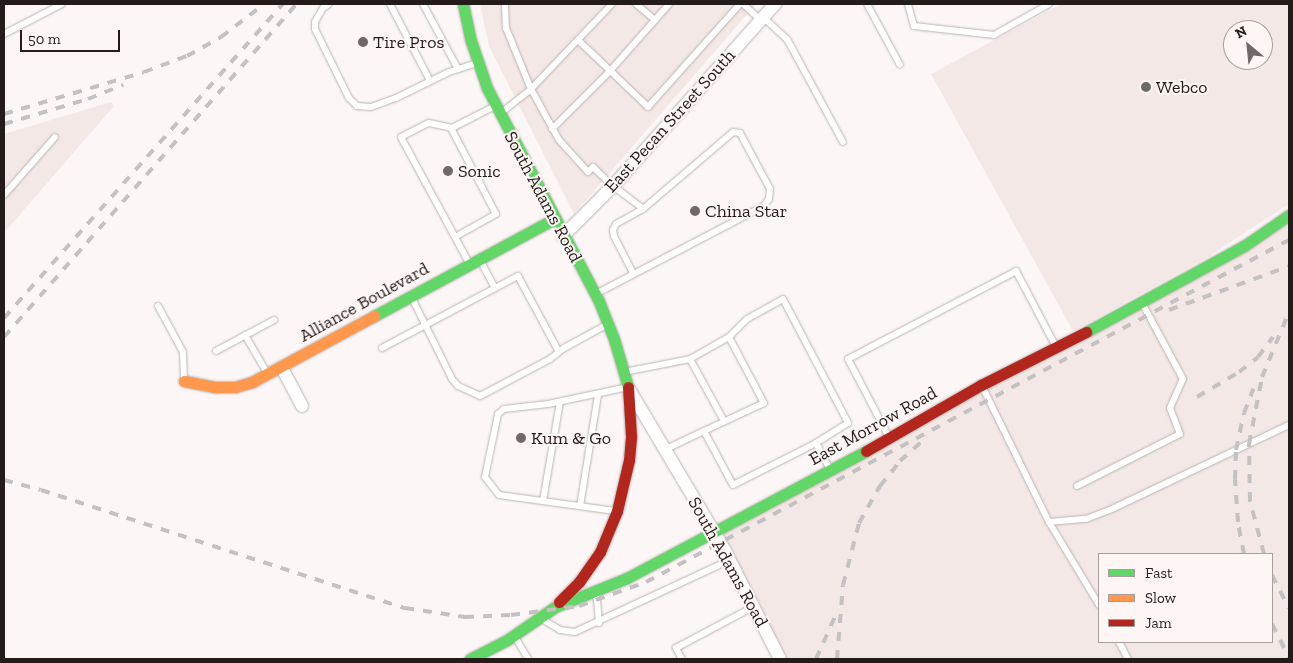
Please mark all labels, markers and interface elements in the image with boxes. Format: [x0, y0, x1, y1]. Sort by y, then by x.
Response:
scale bar [22, 20, 122, 52]
north arrow [1223, 20, 1273, 70]
text: N [1232, 22, 1250, 42]
text: 50 m [28, 30, 61, 48]
place label: Tire Pros [373, 31, 444, 53]
marker: Tire Pros [357, 36, 369, 48]
street label: East Pecan Street South [600, 45, 740, 197]
place label: Webco [1156, 76, 1208, 98]
marker: Webco [1140, 81, 1152, 93]
street label: South Adams Road [499, 127, 587, 267]
place label: Sonic [458, 160, 500, 182]
marker: Sonic [442, 165, 454, 177]
place label: China Star [705, 200, 787, 222]
marker: China Star [689, 205, 701, 217]
street label: Alliance Boulevard [296, 258, 432, 346]
street label: East Morrow Road [805, 382, 941, 470]
place label: Kum & Go [531, 427, 611, 449]
marker: Kum & Go [515, 432, 527, 444]
street label: South Adams Road [683, 493, 773, 631]
legend [1098, 553, 1273, 643]
text: Fast [1145, 564, 1173, 582]
text: Slow [1145, 589, 1176, 607]
text: Jam [1145, 614, 1172, 632]

